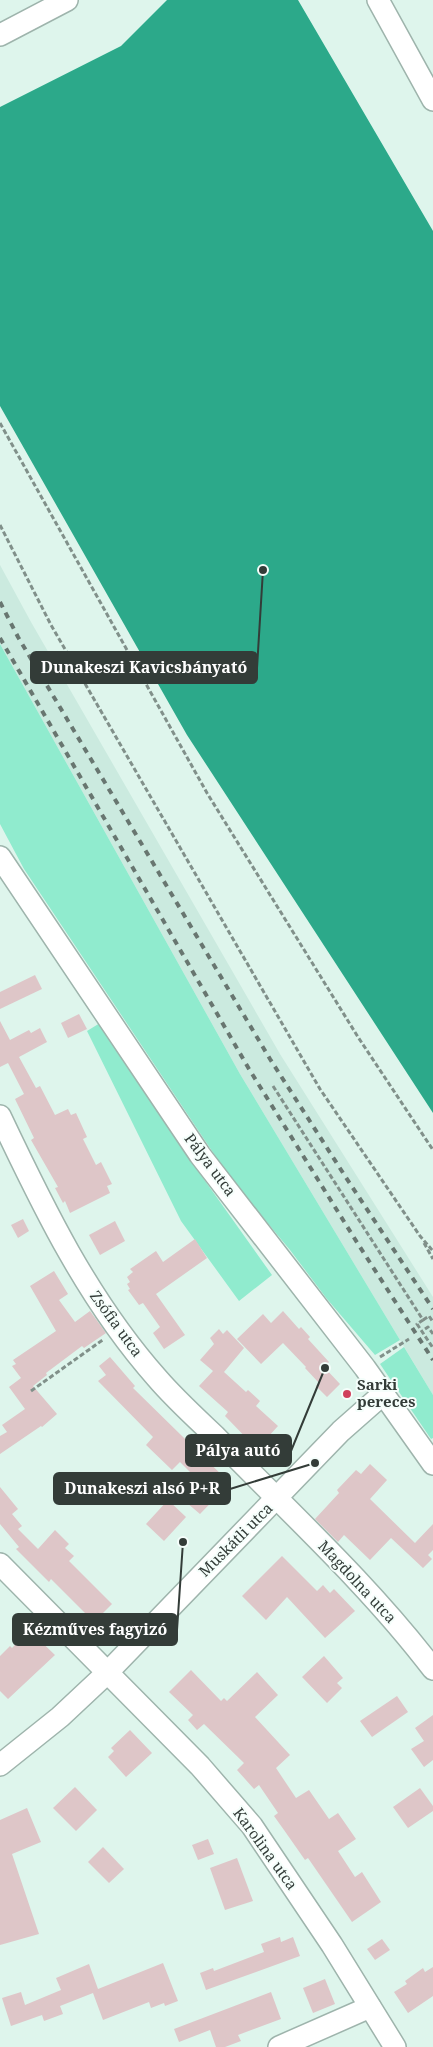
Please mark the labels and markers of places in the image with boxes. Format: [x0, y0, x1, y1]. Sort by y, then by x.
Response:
callout: Dunakeszi Kavicsbányató [31, 652, 257, 683]
place label: Sarki pereces [357, 1374, 415, 1411]
marker: Sarki pereces [341, 1388, 353, 1400]
callout: Pálya autó [186, 1435, 291, 1466]
callout: Dunakeszi alsó P+R [54, 1473, 230, 1504]
callout: Kézműves fagyizó [13, 1614, 177, 1645]

